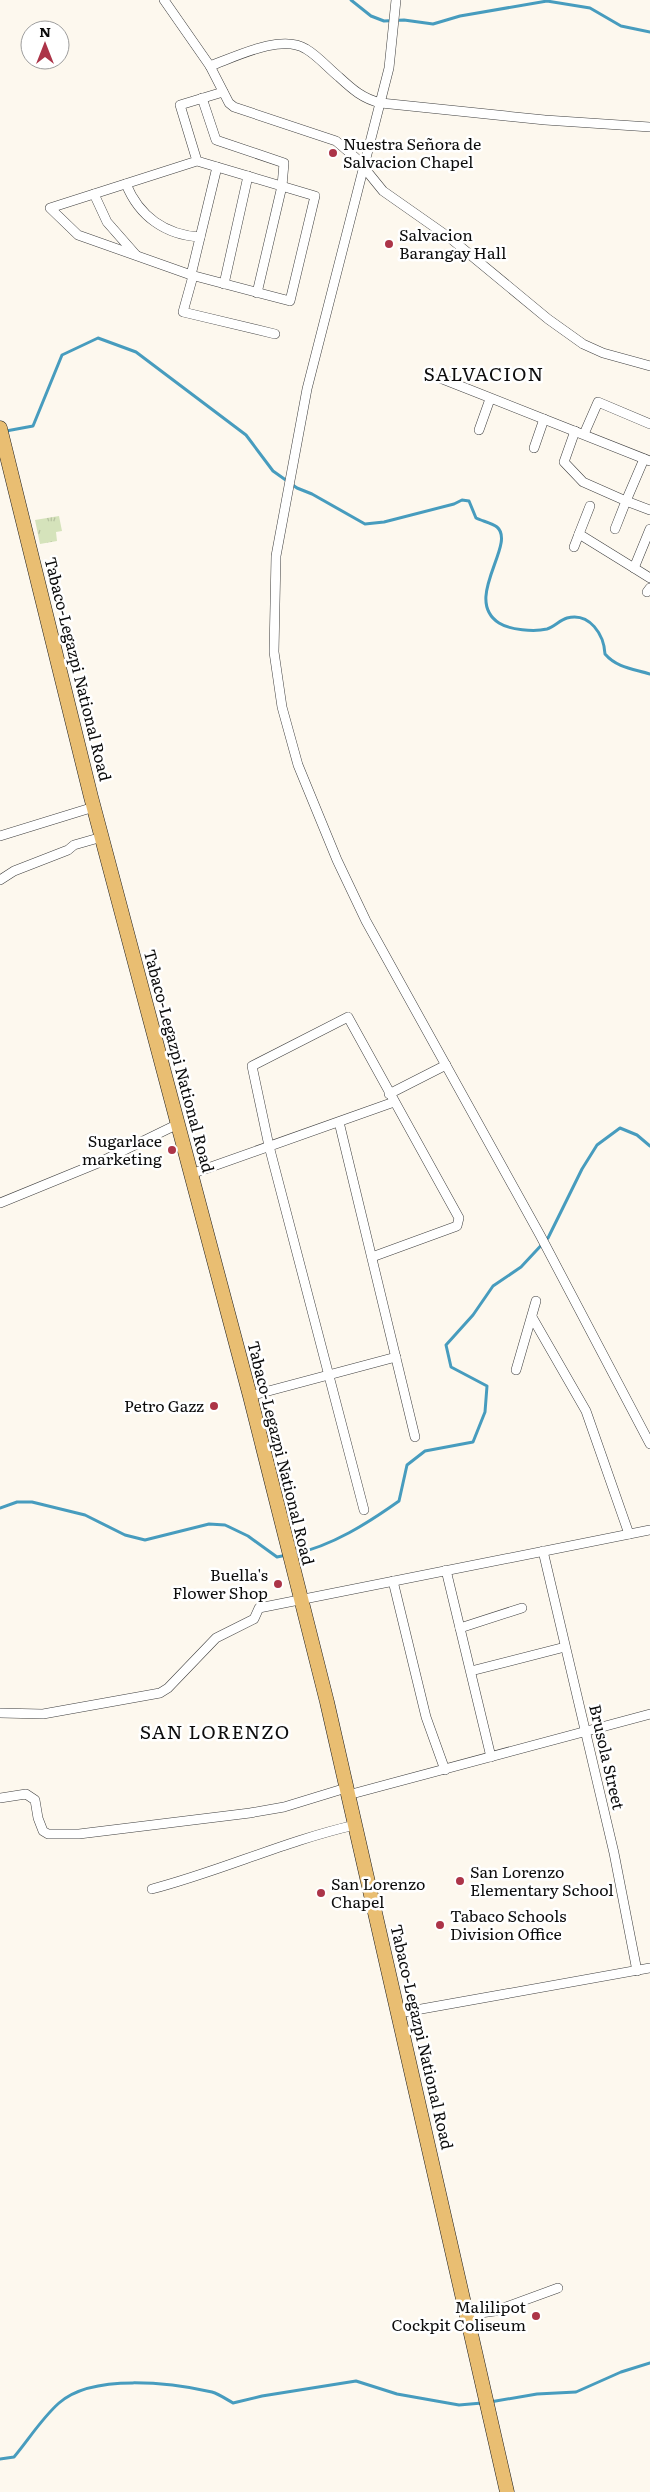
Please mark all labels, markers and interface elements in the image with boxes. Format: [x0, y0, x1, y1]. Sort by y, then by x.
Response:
north arrow [20, 20, 70, 70]
text: N [39, 21, 51, 41]
place label: Nuestra Señora de Salvacion Chapel [343, 131, 481, 173]
marker: Nuestra Señora de Salvacion Chapel [327, 147, 339, 159]
place label: Salvacion Barangay Hall [399, 222, 506, 264]
marker: Salvacion Barangay Hall [383, 238, 395, 250]
district label: SALVACION [424, 359, 544, 387]
street label: Tabaco-Legazpi National Road [39, 554, 119, 784]
street label: Tabaco-Legazpi National Road [139, 946, 221, 1175]
place label: Sugarlace marketing [82, 1128, 162, 1170]
marker: Sugarlace marketing [166, 1144, 178, 1156]
street label: Tabaco-Legazpi National Road [242, 1338, 322, 1568]
place label: Petro Gazz [124, 1393, 204, 1417]
marker: Petro Gazz [208, 1400, 220, 1412]
place label: Buella's Flower Shop [172, 1562, 268, 1604]
marker: Buella's Flower Shop [272, 1578, 284, 1590]
street label: Brusola Street [584, 1702, 632, 1812]
district label: SAN LORENZO [140, 1717, 290, 1745]
place label: San Lorenzo Elementary School [470, 1859, 614, 1901]
place label: San Lorenzo Chapel [331, 1871, 425, 1913]
marker: San Lorenzo Elementary School [454, 1875, 466, 1887]
marker: San Lorenzo Chapel [315, 1887, 327, 1899]
place label: Tabaco Schools Division Office [450, 1903, 567, 1945]
marker: Tabaco Schools Division Office [434, 1919, 446, 1931]
street label: Tabaco-Legazpi National Road [385, 1922, 461, 2152]
place label: Malilipot Cockpit Coliseum [391, 2294, 527, 2336]
marker: Malilipot Cockpit Coliseum [530, 2310, 542, 2322]

